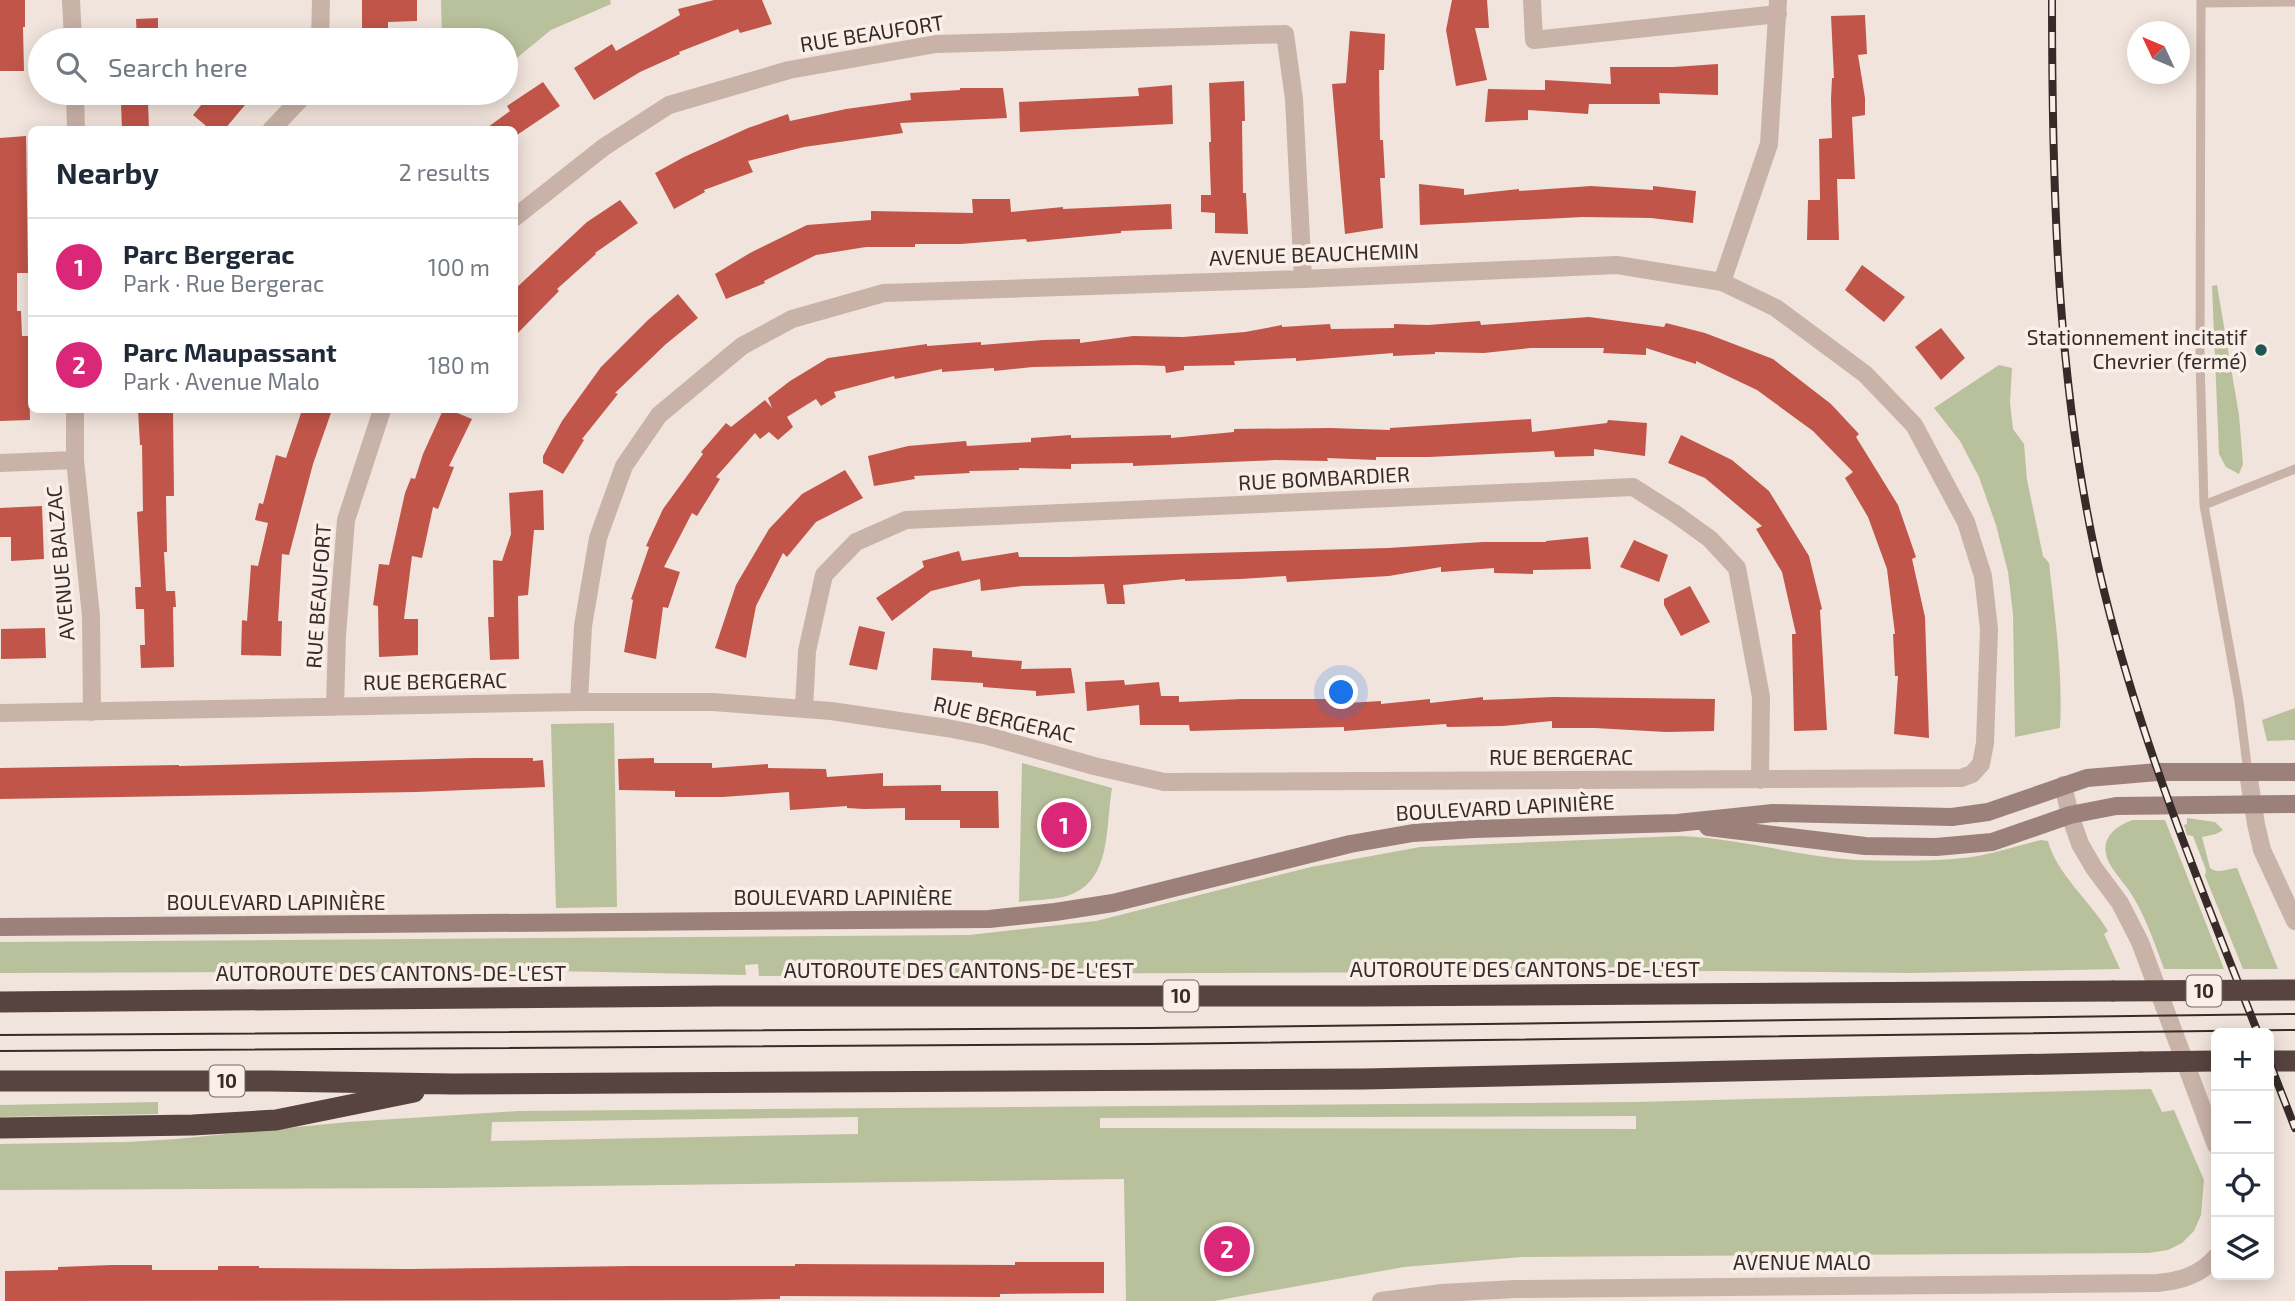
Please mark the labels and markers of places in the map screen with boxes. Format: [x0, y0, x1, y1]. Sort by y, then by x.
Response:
place label: Stationnement incitatif Chevrier (fermé) [2027, 324, 2248, 373]
marker: Stationnement incitatif Chevrier (fermé) [2253, 342, 2269, 358]
pin: 1 [1041, 799, 1087, 851]
pin: 2 [1204, 1223, 1250, 1275]

